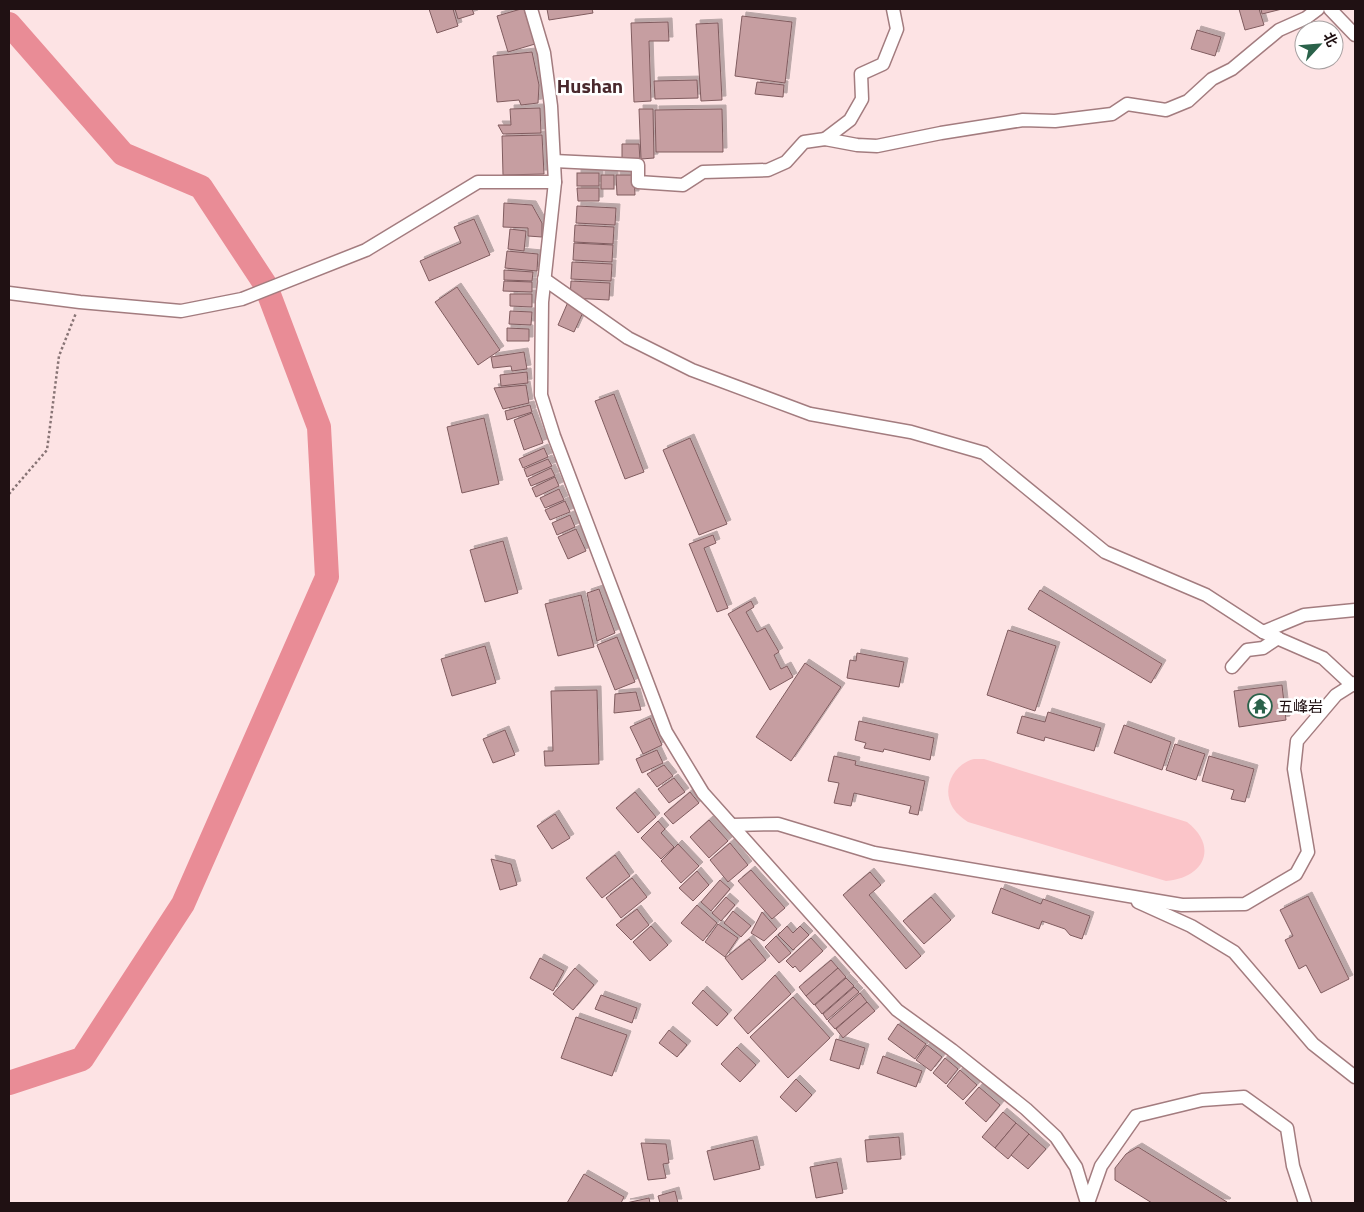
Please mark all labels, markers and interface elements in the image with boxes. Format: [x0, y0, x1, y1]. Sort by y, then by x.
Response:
north arrow [1294, 20, 1344, 70]
text: 北 [1319, 28, 1344, 50]
district label: Hushan [557, 70, 623, 101]
temple icon: 五峰岩 [1247, 693, 1273, 719]
place label: 五峰岩 [1278, 695, 1323, 718]

